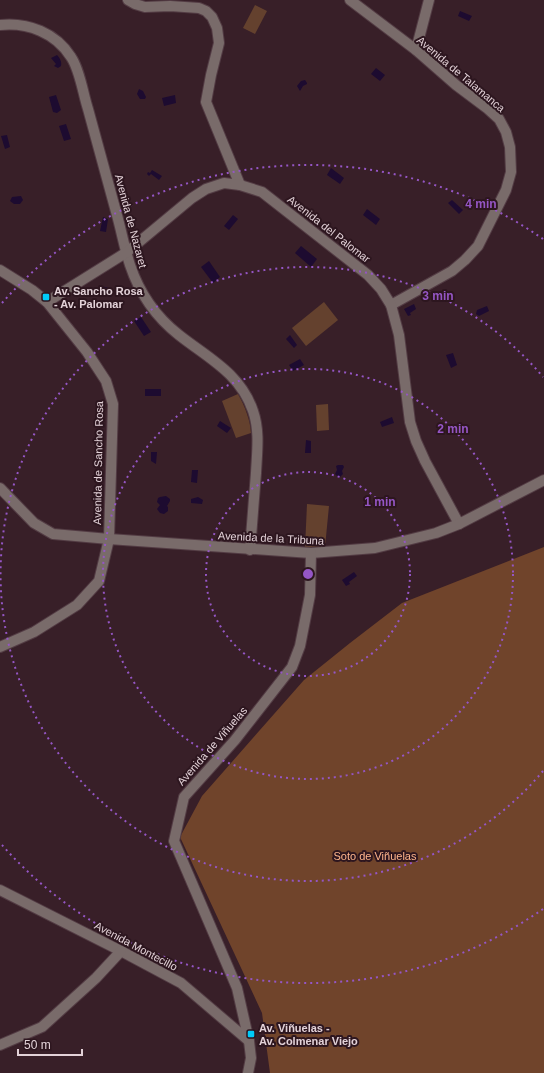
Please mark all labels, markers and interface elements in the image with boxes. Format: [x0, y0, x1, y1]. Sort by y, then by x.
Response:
street label: Avenida de Talamanca [415, 34, 508, 115]
street label: Avenida de Nazaret [113, 173, 149, 269]
street label: Avenida del Palomar [285, 193, 373, 265]
text: 4 min [465, 197, 497, 211]
place label: Av. Sancho Rosa - Av. Palomar [54, 285, 144, 310]
text: 3 min [422, 289, 454, 303]
marker: Av. Sancho Rosa - Av. Palomar [41, 292, 51, 302]
street label: Avenida de Sancho Rosa [91, 400, 105, 525]
text: 2 min [437, 422, 469, 436]
text: 1 min [364, 495, 396, 509]
street label: Avenida de la Tribuna [218, 529, 325, 547]
centre of rings [301, 567, 315, 581]
street label: Avenida de Viñuelas [175, 704, 250, 788]
park label: Soto de Viñuelas [334, 850, 417, 862]
street label: Avenida Montecillo [93, 919, 179, 973]
place label: Av. Viñuelas - Av. Colmenar Viejo [259, 1022, 358, 1047]
marker: Av. Viñuelas - Av. Colmenar Viejo [246, 1029, 256, 1039]
scale bar [18, 1031, 82, 1057]
text: 50 m [24, 1038, 51, 1052]

